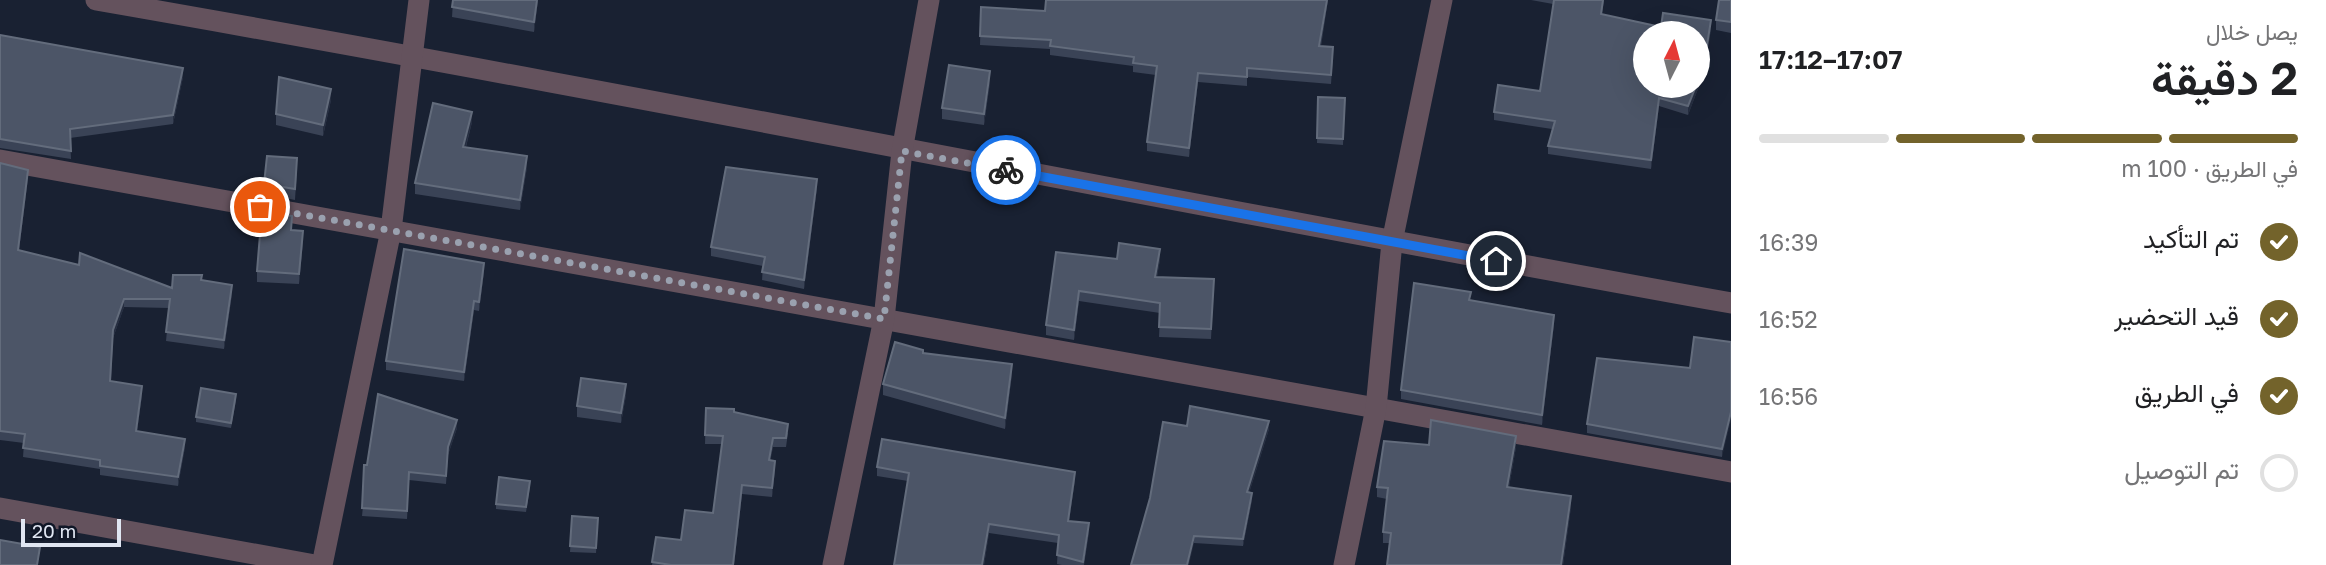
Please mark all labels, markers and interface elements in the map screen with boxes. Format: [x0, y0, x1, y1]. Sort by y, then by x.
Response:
text: يصل خلال [2206, 17, 2298, 45]
north arrow [1633, 21, 1710, 98]
map controls [1633, 21, 1710, 98]
text: 17:07–17:12 [1759, 44, 1903, 75]
text: 2 دقيقة [2151, 50, 2298, 105]
courier [971, 135, 1041, 205]
icon: bike [987, 151, 1025, 189]
text: في الطريق · 100 m [2121, 154, 2298, 182]
pin [230, 177, 290, 237]
icon: bag [241, 188, 279, 226]
text: تم التأكيد [2143, 223, 2239, 254]
icon: check [2260, 223, 2298, 261]
text: 16:39 [1759, 228, 1818, 256]
pin [1466, 231, 1526, 291]
icon: home [1477, 242, 1515, 280]
text: قيد التحضير [2114, 300, 2239, 331]
icon: check [2260, 300, 2298, 338]
text: 16:52 [1759, 305, 1818, 333]
text: في الطريق [2134, 377, 2239, 408]
icon: check [2260, 377, 2298, 415]
text: 16:56 [1759, 382, 1818, 410]
text: تم التوصيل [2124, 454, 2239, 485]
scale bar [21, 516, 121, 548]
text: 20 m [32, 519, 76, 542]

